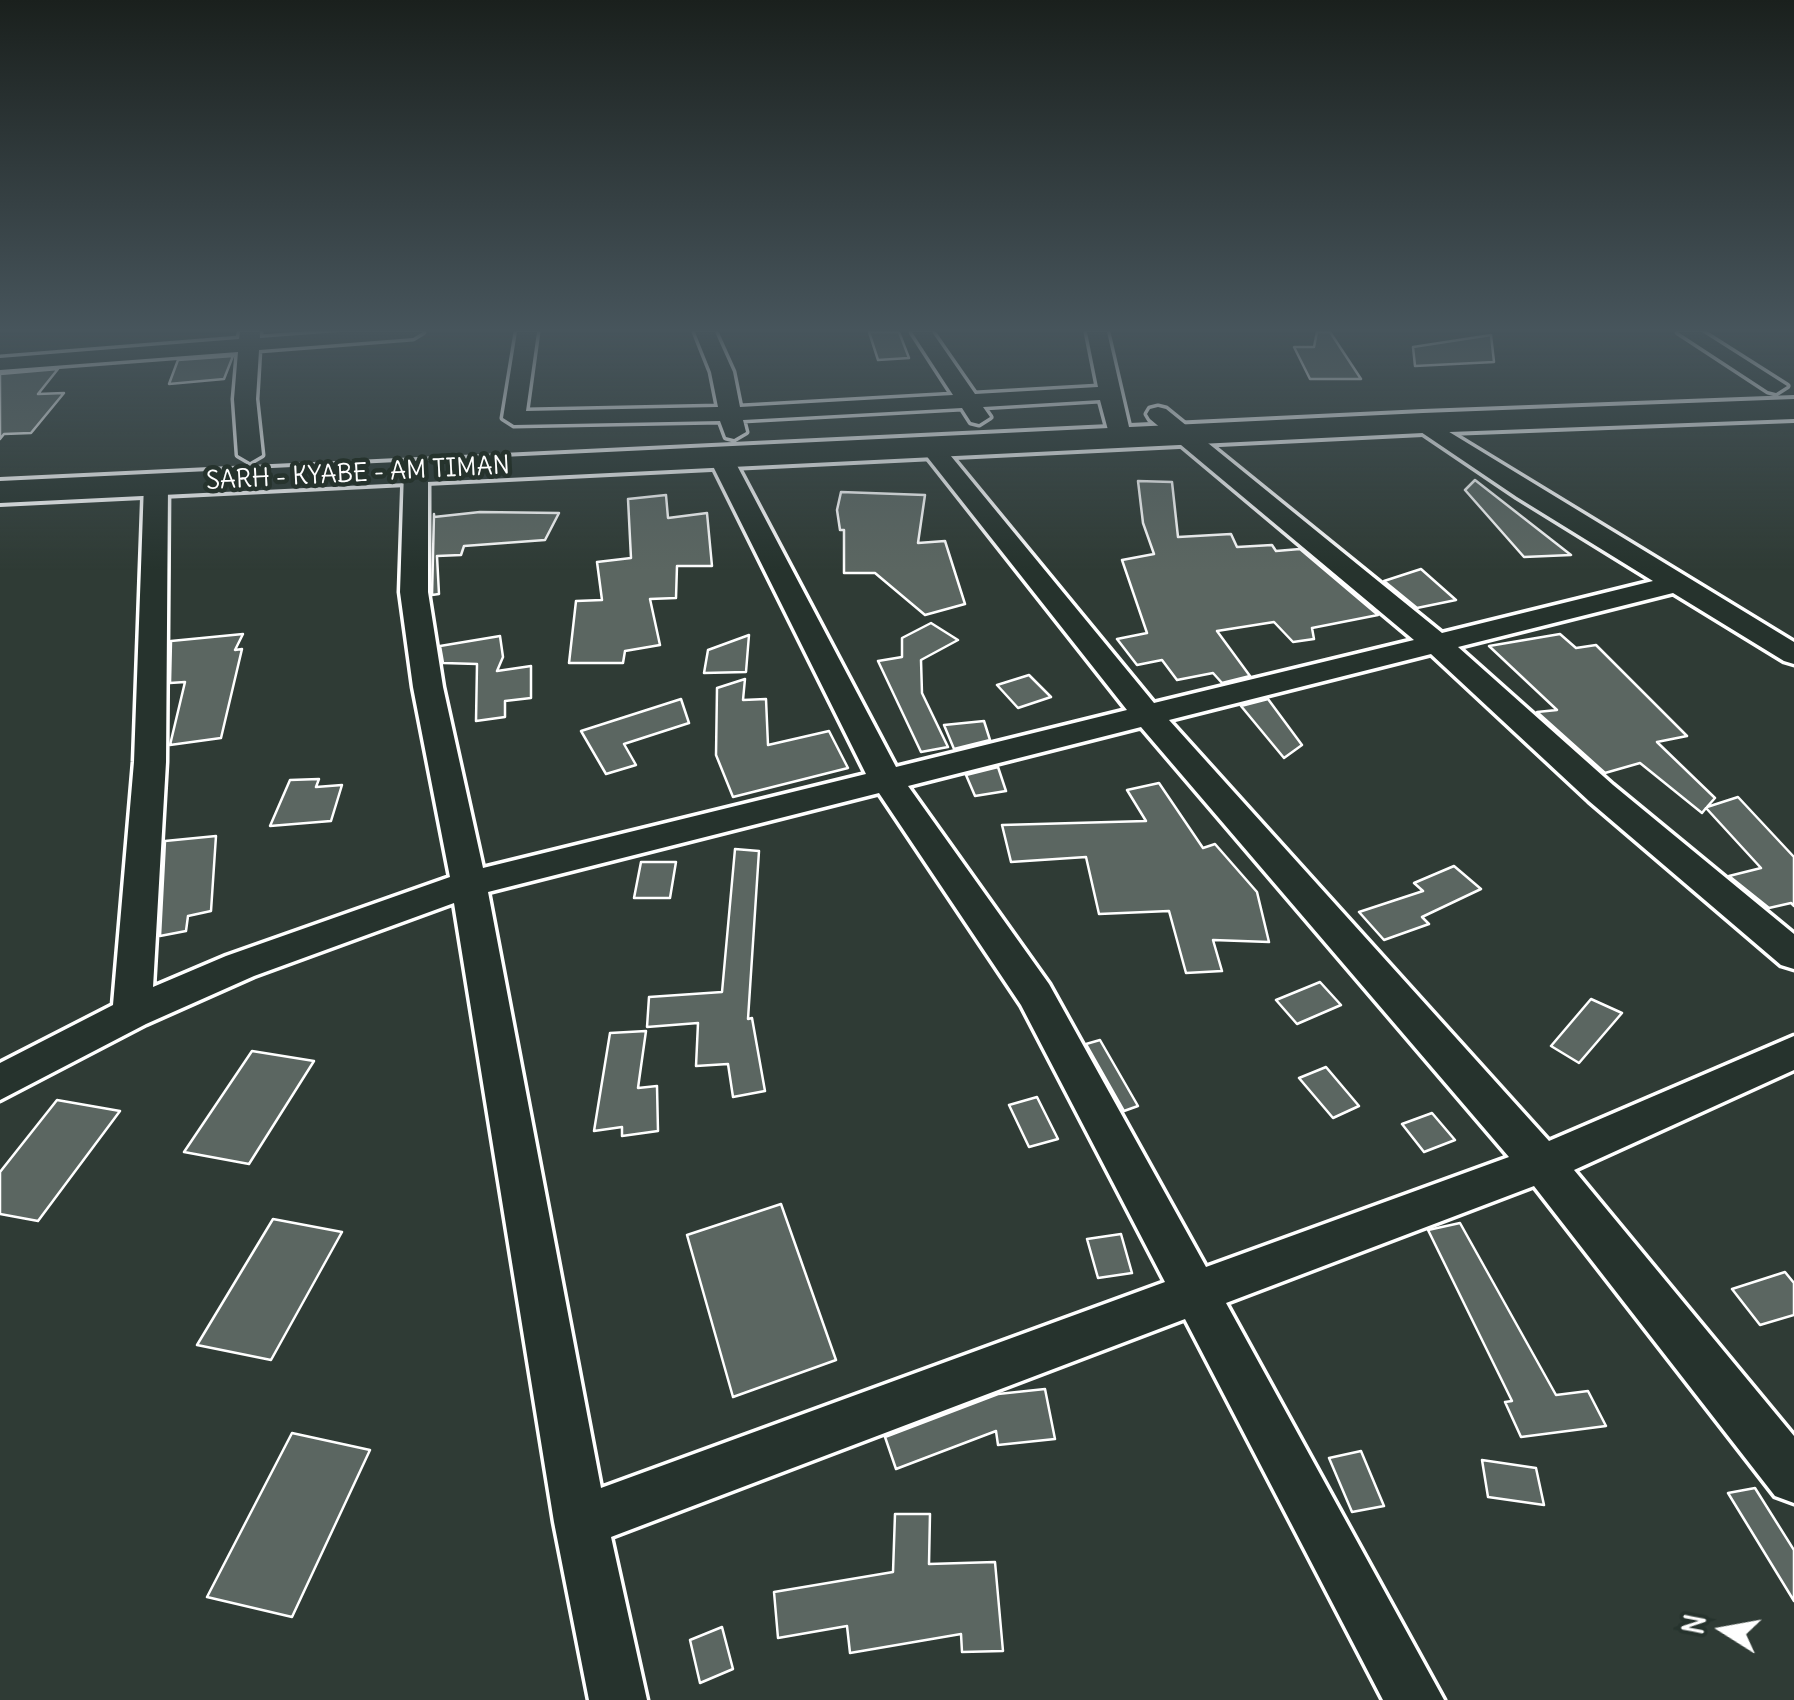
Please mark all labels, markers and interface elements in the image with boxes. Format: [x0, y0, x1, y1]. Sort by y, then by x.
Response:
street label: SARH - KYABE - AM TIMAN [205, 451, 511, 497]
north arrow [1674, 1580, 1774, 1680]
text: N [1675, 1611, 1714, 1637]

